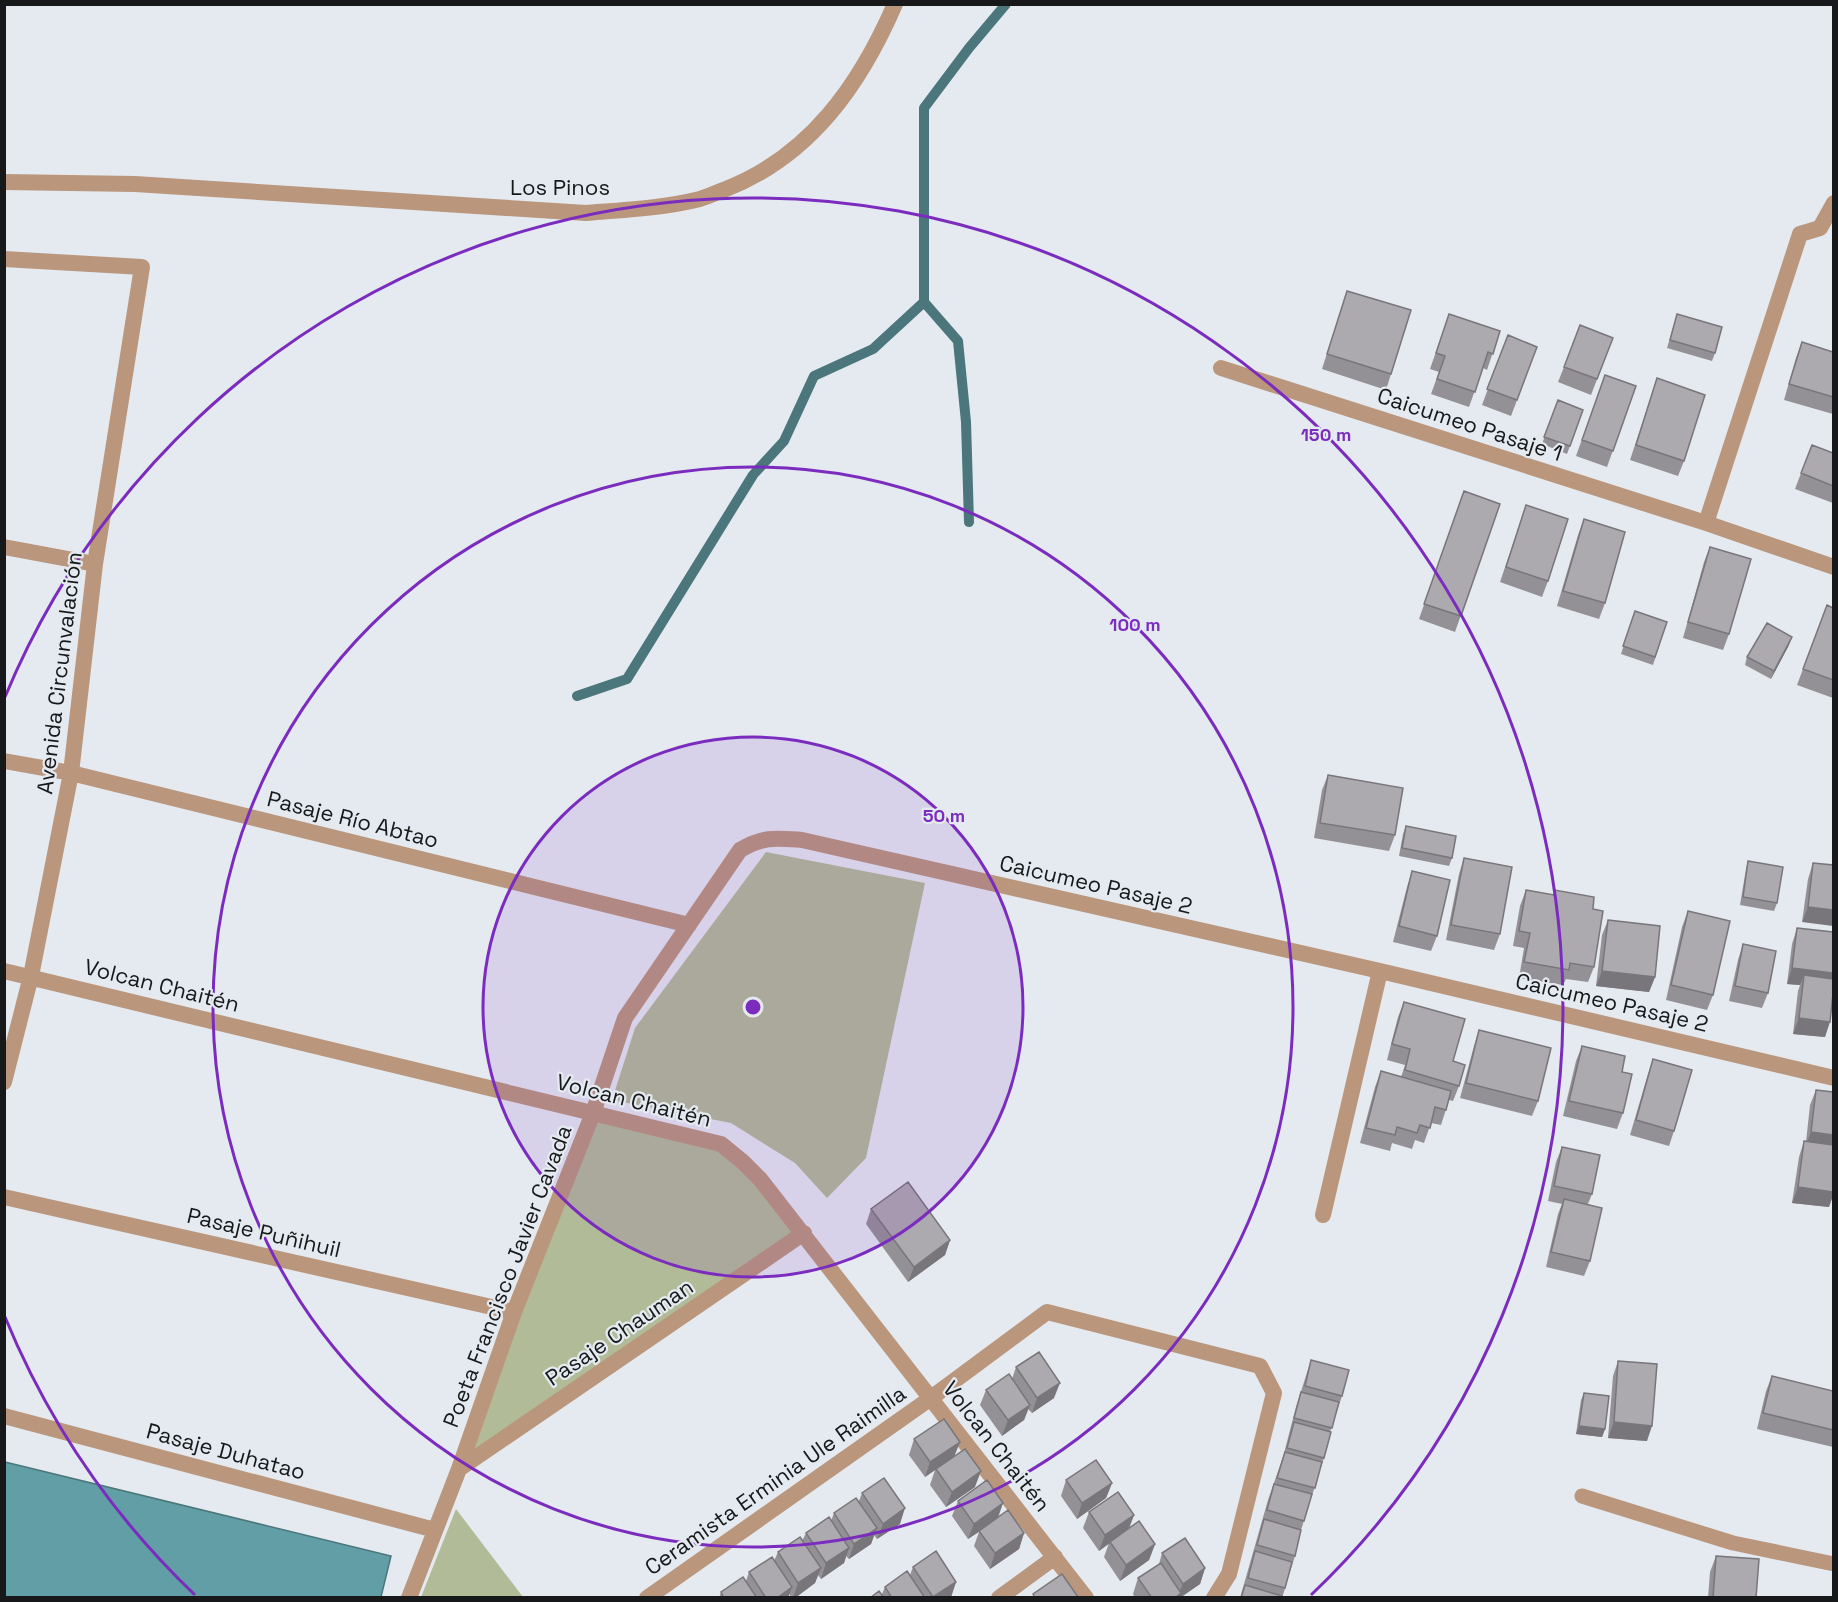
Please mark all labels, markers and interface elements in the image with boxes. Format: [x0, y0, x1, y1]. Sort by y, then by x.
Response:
street label: Los Pinos [510, 173, 610, 201]
street label: Caicumeo Pasaje 1 [1374, 381, 1566, 467]
text: 150 m [1301, 423, 1351, 446]
street label: Avenida Circunvalación [30, 550, 88, 796]
text: 100 m [1109, 613, 1161, 636]
street label: Pasaje Río Abtao [264, 784, 442, 854]
text: 50 m [923, 804, 965, 827]
street label: Caicumeo Pasaje 2 [997, 848, 1195, 920]
street label: Volcan Chaitén [82, 952, 242, 1018]
street label: Caicumeo Pasaje 2 [1513, 966, 1711, 1038]
centre of rings [743, 997, 763, 1017]
street label: Volcan Chaitén [554, 1067, 714, 1133]
street label: Poeta Francisco Javier Cavada [436, 1121, 578, 1431]
street label: Pasaje Puñihuil [184, 1201, 344, 1263]
street label: Pasaje Chauman [540, 1272, 698, 1392]
street label: Volcan Chaitén [937, 1375, 1057, 1517]
street label: Ceramista Erminia Ule Raimilla [639, 1379, 911, 1581]
street label: Pasaje Duhatao [144, 1416, 308, 1486]

